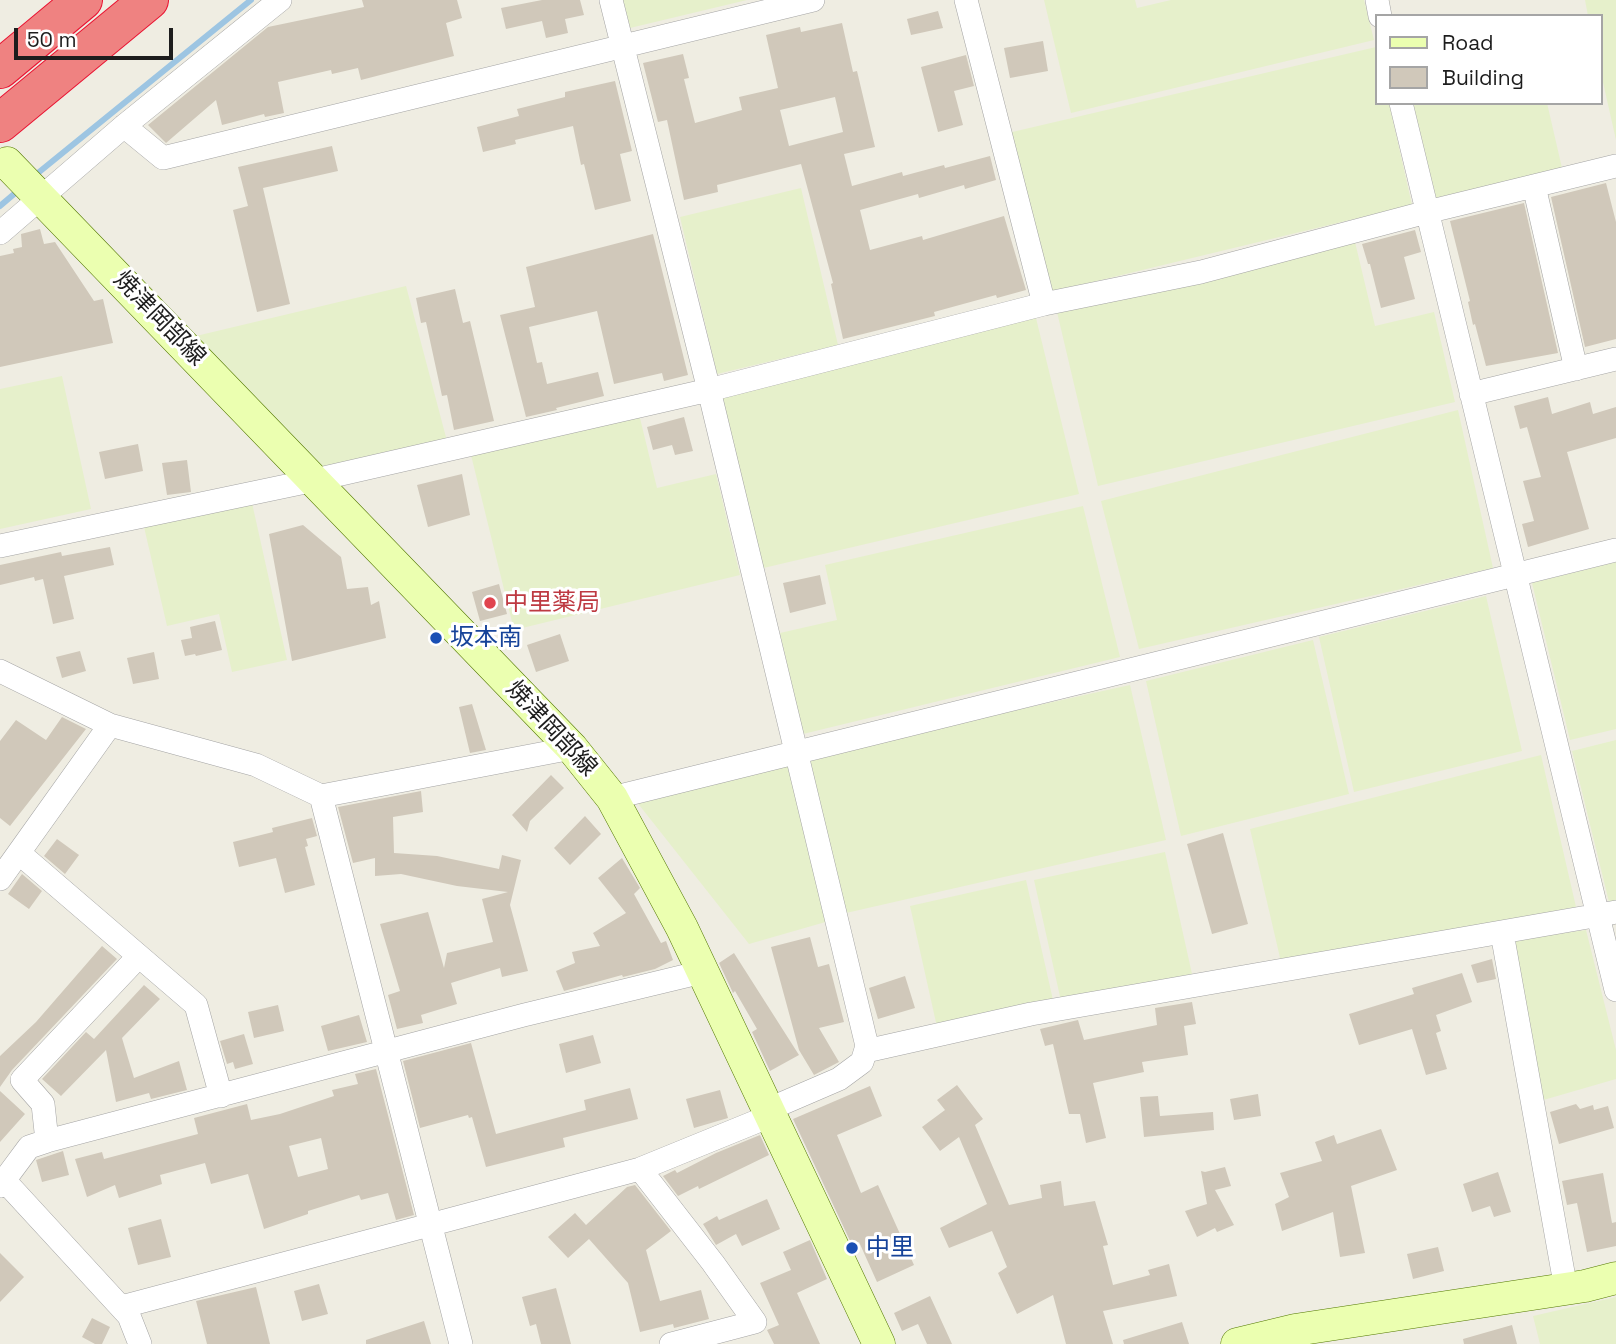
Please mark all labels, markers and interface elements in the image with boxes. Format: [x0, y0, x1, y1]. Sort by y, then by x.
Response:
scale bar [18, 14, 177, 58]
legend [1374, 14, 1602, 105]
text: 50 m [27, 26, 77, 53]
text: Road [1442, 29, 1494, 56]
text: Building [1442, 64, 1524, 91]
street label: 焼津岡部線 [107, 266, 211, 372]
place label: 中里薬局 [504, 589, 600, 617]
marker: 中里薬局 [482, 595, 498, 611]
place label: 坂本南 [450, 624, 522, 652]
marker: 坂本南 [428, 630, 444, 646]
street label: 焼津岡部線 [500, 675, 602, 783]
place label: 中里 [866, 1234, 914, 1262]
marker: 中里 [844, 1240, 860, 1256]

